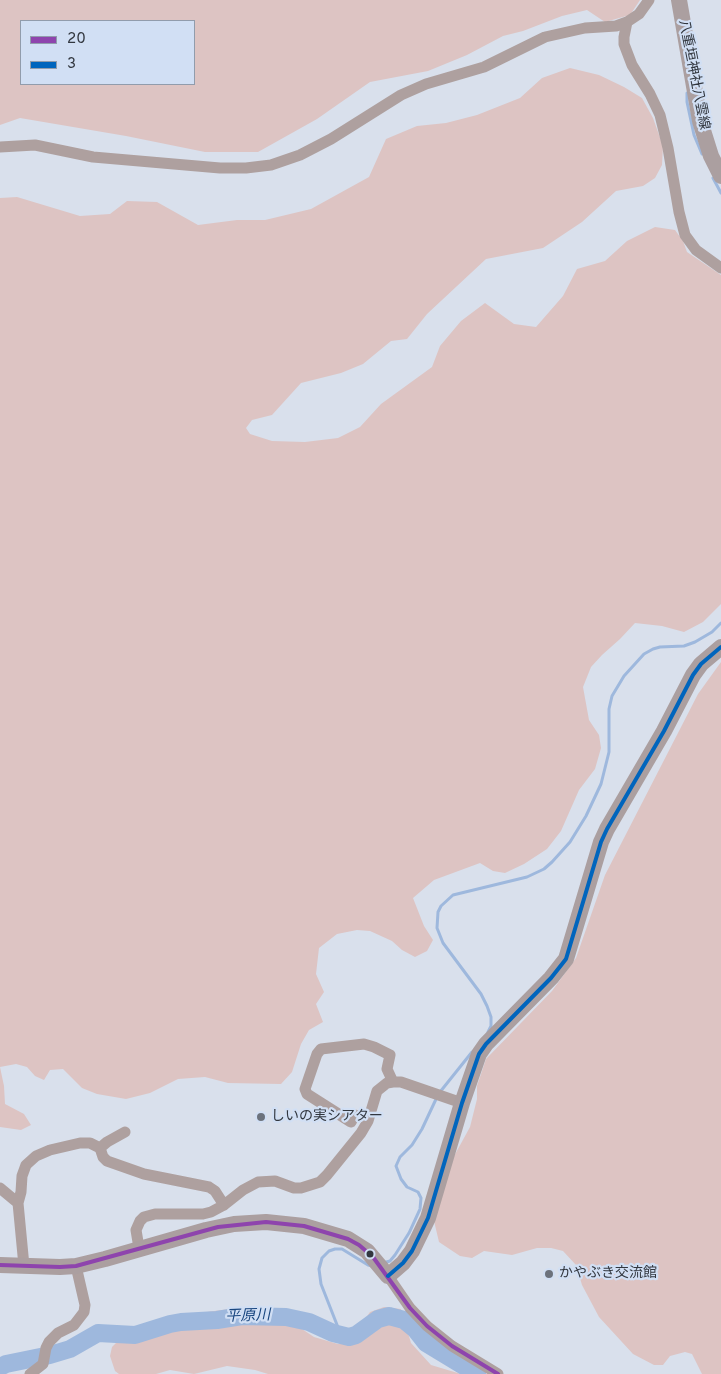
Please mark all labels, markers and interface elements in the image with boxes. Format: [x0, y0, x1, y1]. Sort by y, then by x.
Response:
street label: 八重垣神社八雲線 [674, 18, 712, 132]
legend [20, 20, 195, 85]
text: 20 [67, 30, 86, 49]
text: 3 [67, 55, 76, 74]
place label: しいの実シアター [271, 1109, 383, 1125]
marker: しいの実シアター [255, 1111, 267, 1123]
unlabelled marker [365, 1249, 375, 1259]
place label: かやぶき交流館 [559, 1266, 657, 1282]
marker: かやぶき交流館 [543, 1268, 555, 1280]
water label: 平原川 [225, 1307, 271, 1327]

